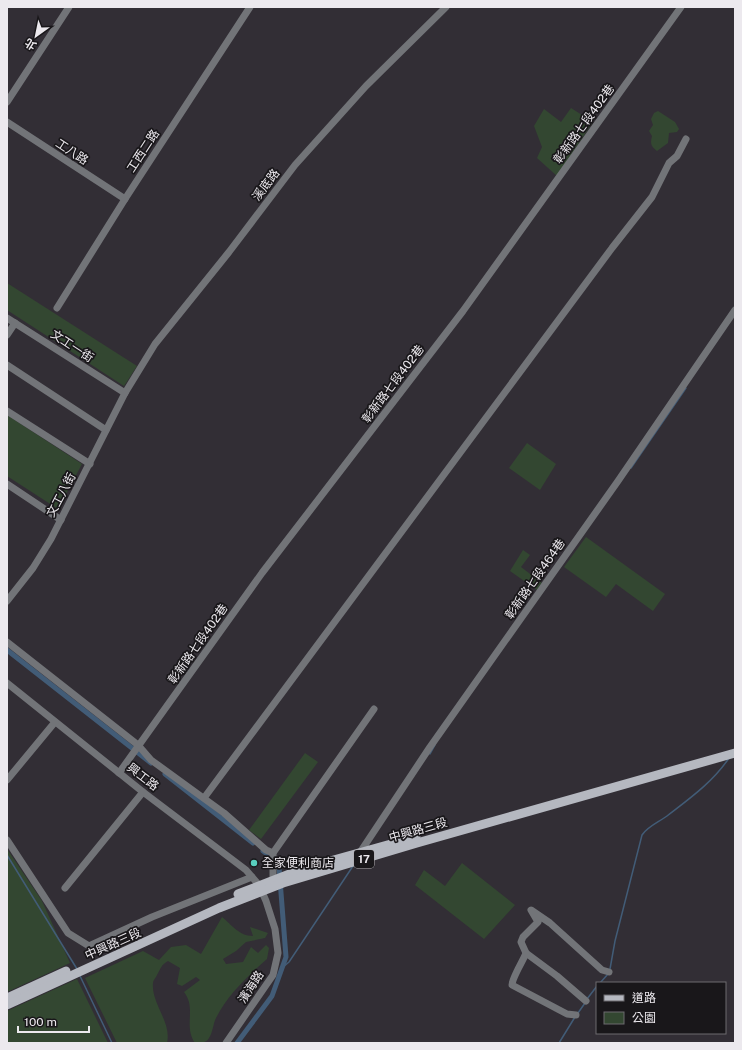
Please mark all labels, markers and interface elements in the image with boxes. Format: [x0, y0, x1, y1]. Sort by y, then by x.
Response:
north arrow [16, 16, 56, 56]
text: 北 [23, 36, 38, 52]
street label: 彰新路七段402巷 [551, 82, 617, 166]
street label: 工西二路 [124, 127, 162, 175]
street label: 工八路 [53, 136, 91, 168]
street label: 溪底路 [250, 166, 282, 204]
street label: 文工一街 [48, 327, 96, 365]
street label: 彰新路七段402巷 [359, 342, 427, 426]
street label: 文工八街 [44, 471, 78, 519]
street label: 彰新路七段464巷 [502, 536, 568, 622]
street label: 彰新路七段402巷 [165, 601, 231, 687]
street label: 興工路 [125, 760, 161, 794]
street label: 中興路三段 [387, 815, 449, 845]
road number: 17 [354, 850, 374, 868]
place label: 全家便利商店 [262, 856, 334, 870]
marker: 全家便利商店 [249, 858, 259, 868]
street label: 中興路三段 [83, 925, 143, 963]
street label: 濱海路 [235, 968, 267, 1006]
legend [596, 982, 726, 1034]
text: 道路 [632, 991, 656, 1005]
scale bar [18, 1008, 89, 1034]
text: 公園 [632, 1011, 656, 1025]
text: 100 m [24, 1015, 57, 1029]

